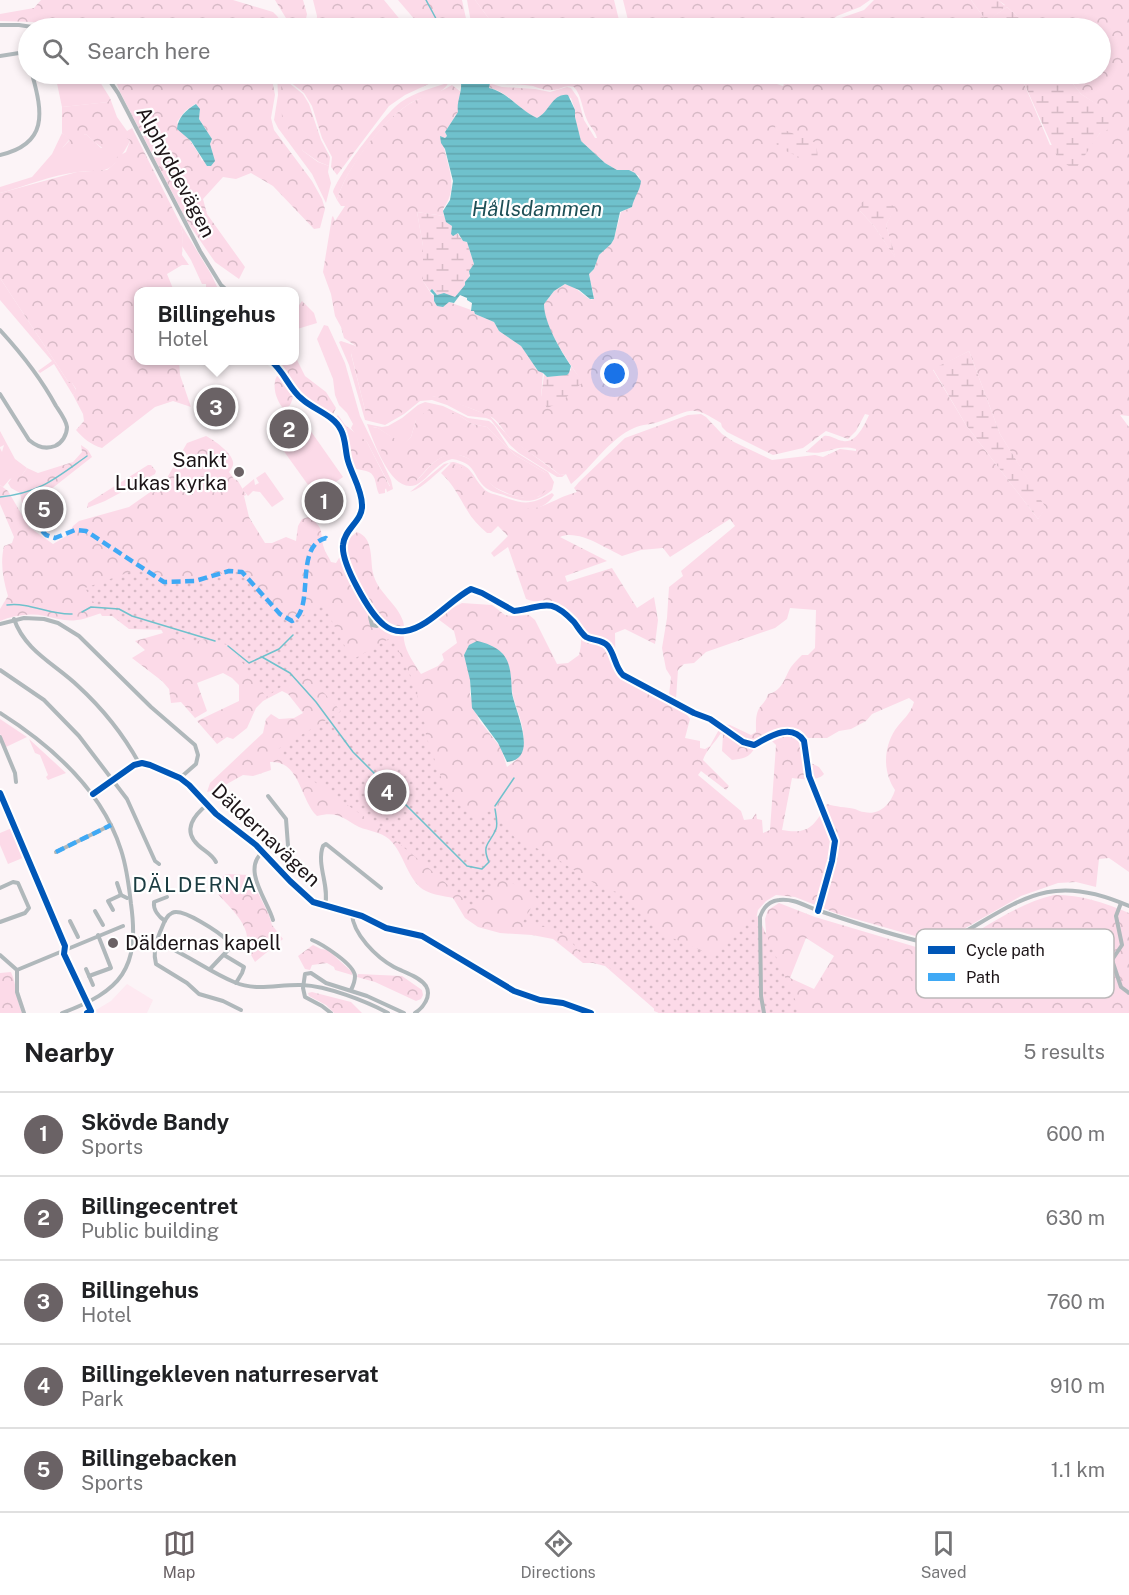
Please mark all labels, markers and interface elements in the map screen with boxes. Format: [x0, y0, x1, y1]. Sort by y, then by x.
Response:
search box [18, 18, 1111, 84]
icon: search [39, 35, 72, 68]
text: Search here [87, 38, 211, 64]
street label: Alphyddevägen [131, 103, 221, 241]
water label: Hållsdammen [472, 196, 602, 221]
popup [134, 287, 299, 365]
text: Billingehus [158, 301, 275, 327]
text: Hotel [158, 327, 208, 351]
your location [600, 359, 629, 388]
pin: 3 [196, 384, 236, 430]
pin: 2 [270, 406, 308, 452]
place label: Sankt Lukas kyrka [115, 448, 227, 495]
marker: Sankt Lukas kyrka [232, 465, 246, 479]
pin: 1 [304, 478, 344, 524]
pin: 5 [24, 486, 63, 532]
pin: 4 [368, 770, 406, 814]
street label: Däldernavägen [207, 779, 325, 891]
district label: DÄLDERNA [132, 872, 258, 897]
legend [916, 929, 1114, 998]
place label: Däldernas kapell [125, 931, 281, 955]
marker: Däldernas kapell [106, 936, 120, 950]
text: Cycle path [966, 941, 1045, 960]
text: Path [966, 968, 1000, 987]
text: Nearby [24, 1037, 114, 1068]
text: 5 results [1023, 1040, 1105, 1064]
text: Skövde Bandy [81, 1109, 229, 1135]
text: 1 [39, 1122, 48, 1146]
text: 600 m [1046, 1122, 1105, 1146]
text: Sports [81, 1135, 143, 1159]
text: Billingecentret [81, 1193, 238, 1219]
text: 2 [37, 1206, 50, 1230]
text: 630 m [1046, 1206, 1105, 1230]
text: Public building [81, 1219, 219, 1243]
text: Billingehus [81, 1277, 199, 1303]
text: 3 [37, 1290, 50, 1314]
text: 760 m [1047, 1290, 1105, 1314]
text: Hotel [81, 1303, 132, 1327]
text: Billingekleven naturreservat [81, 1361, 379, 1387]
text: 4 [37, 1374, 50, 1398]
text: 910 m [1050, 1374, 1105, 1398]
text: Park [81, 1387, 124, 1411]
text: Billingebacken [81, 1445, 237, 1471]
text: 5 [37, 1458, 50, 1482]
text: 1.1 km [1051, 1458, 1105, 1482]
text: Sports [81, 1471, 143, 1495]
tab: Map [163, 1527, 196, 1582]
tab: Directions [521, 1527, 596, 1582]
tab: Saved [921, 1527, 966, 1582]

